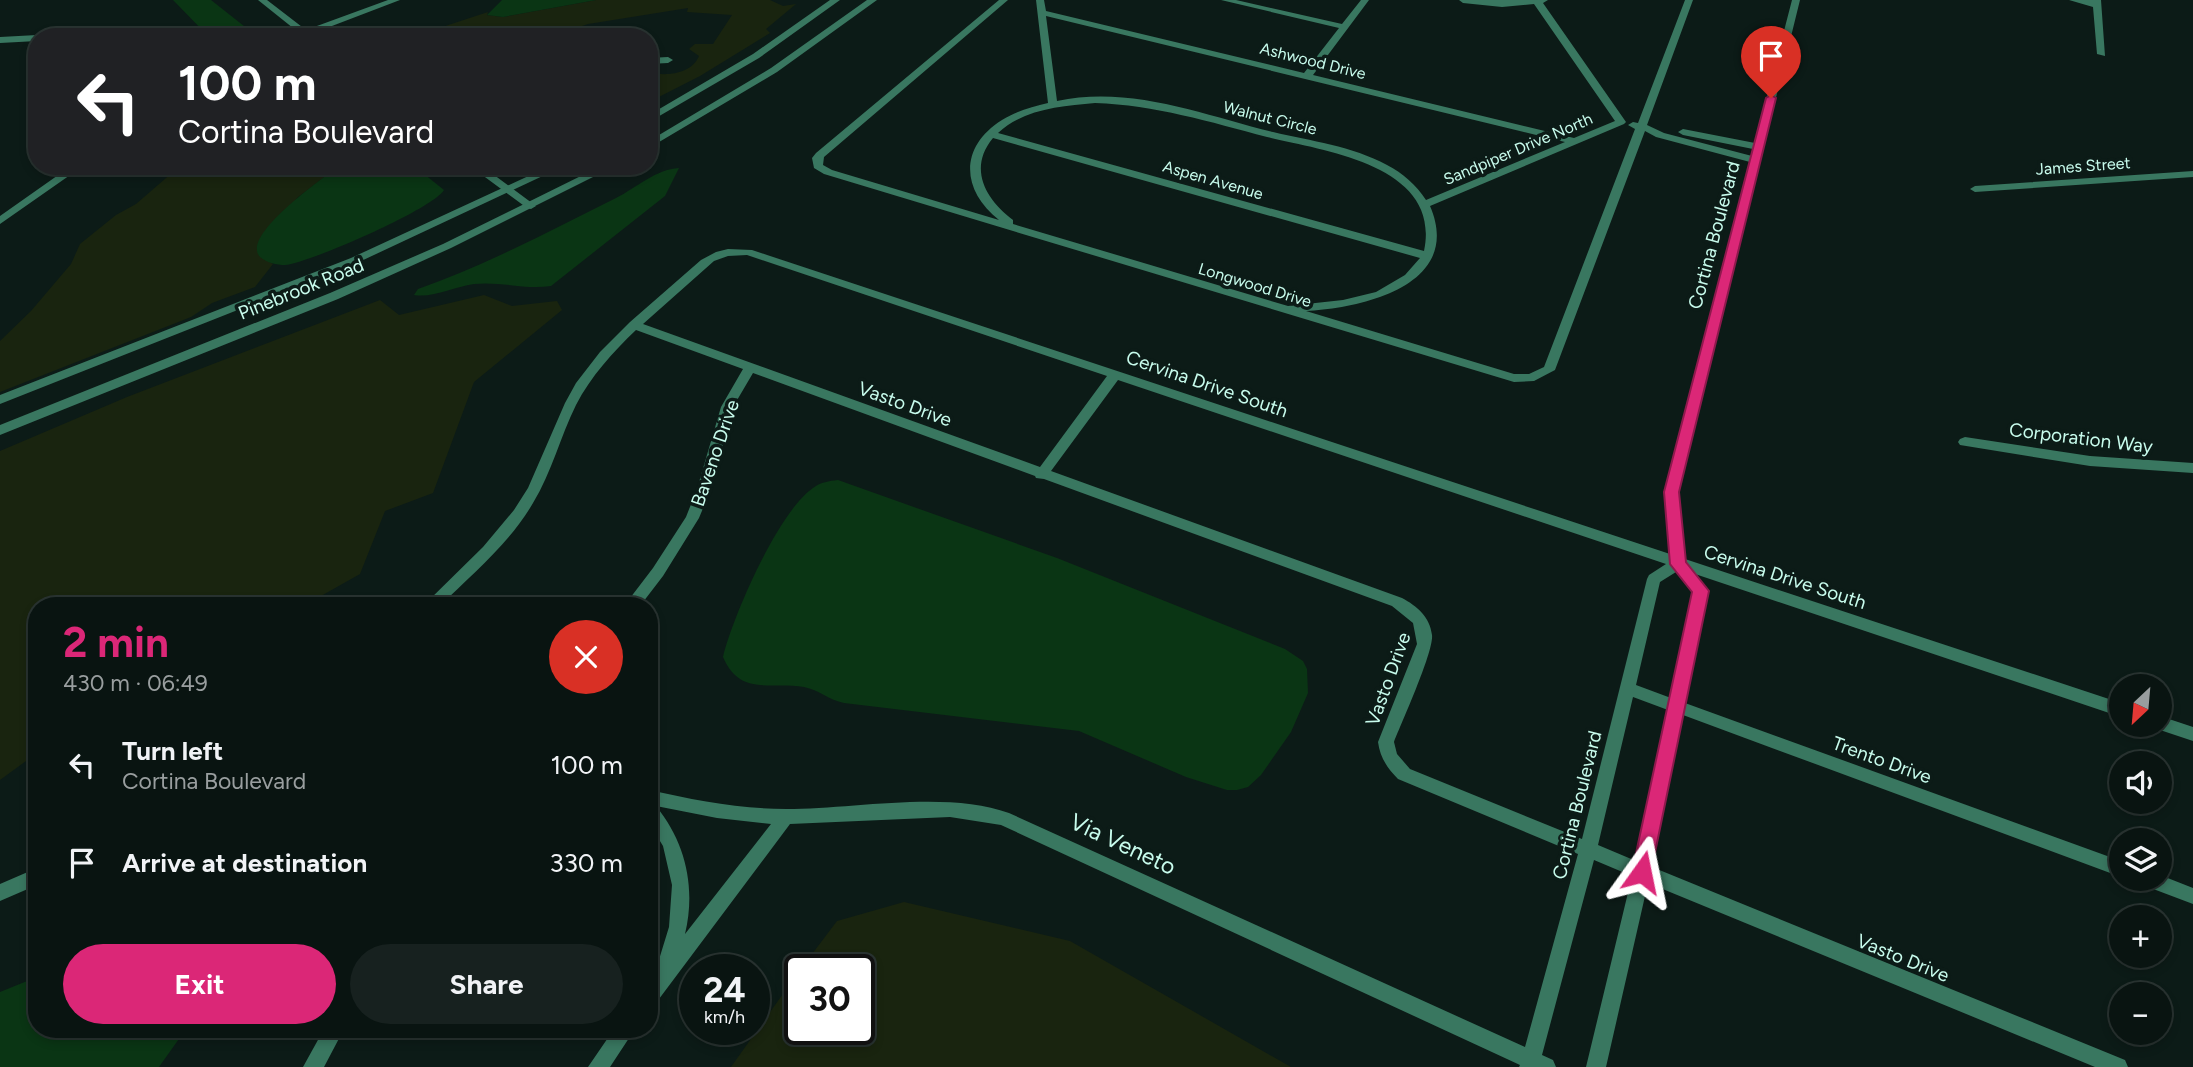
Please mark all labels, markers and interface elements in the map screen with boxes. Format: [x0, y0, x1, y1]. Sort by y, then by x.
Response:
pin [1741, 26, 1801, 98]
icon: arrive [1752, 37, 1790, 75]
street label: Ashwood Drive [1258, 39, 1368, 83]
text: 100 m [178, 53, 317, 112]
icon: left [63, 56, 154, 147]
street label: Walnut Circle [1221, 97, 1319, 139]
street label: Sandpiper Drive North [1441, 109, 1595, 189]
text: Cortina Boulevard [178, 113, 434, 151]
street label: James Street [2035, 153, 2131, 179]
street label: Aspen Avenue [1161, 157, 1266, 203]
street label: Cortina Boulevard [1683, 159, 1745, 311]
street label: Pinebrook Road [235, 253, 367, 325]
street label: Longwood Drive [1196, 259, 1314, 311]
street label: Cervina Drive South [1123, 346, 1291, 422]
street label: Vasto Drive [855, 376, 955, 432]
street label: Baveno Drive [686, 397, 744, 509]
street label: Corporation Way [2008, 418, 2154, 458]
street label: Cervina Drive South [1701, 540, 1869, 614]
text: 2 min [63, 617, 169, 668]
button: close [549, 620, 623, 694]
street label: Vasto Drive [1360, 629, 1416, 729]
text: 430 m · 06:49 [63, 669, 208, 697]
north arrow [2109, 674, 2172, 737]
map controls [2109, 674, 2172, 1045]
street label: Cortina Boulevard [1547, 728, 1607, 882]
street label: Trento Drive [1829, 731, 1935, 789]
text: Turn left [122, 735, 223, 767]
icon: left [63, 746, 101, 784]
text: 100 m [550, 749, 623, 781]
button: sound [2109, 751, 2172, 814]
text: Cortina Boulevard [122, 767, 306, 795]
street label: Via Veneto [1066, 807, 1180, 881]
button: layers [2109, 828, 2172, 891]
position arrow [1605, 835, 1679, 909]
icon: arrive [63, 844, 101, 882]
text: Arrive at destination [122, 847, 367, 879]
text: 330 m [549, 847, 623, 879]
button: + [2109, 905, 2172, 968]
street label: Vasto Drive [1853, 929, 1953, 987]
button: Exit [63, 944, 336, 1024]
button: Share [350, 944, 623, 1024]
speed limit sign: 30 [784, 954, 875, 1045]
text: 24 [703, 969, 746, 1011]
button: − [2109, 982, 2172, 1045]
text: km/h [704, 1006, 745, 1028]

